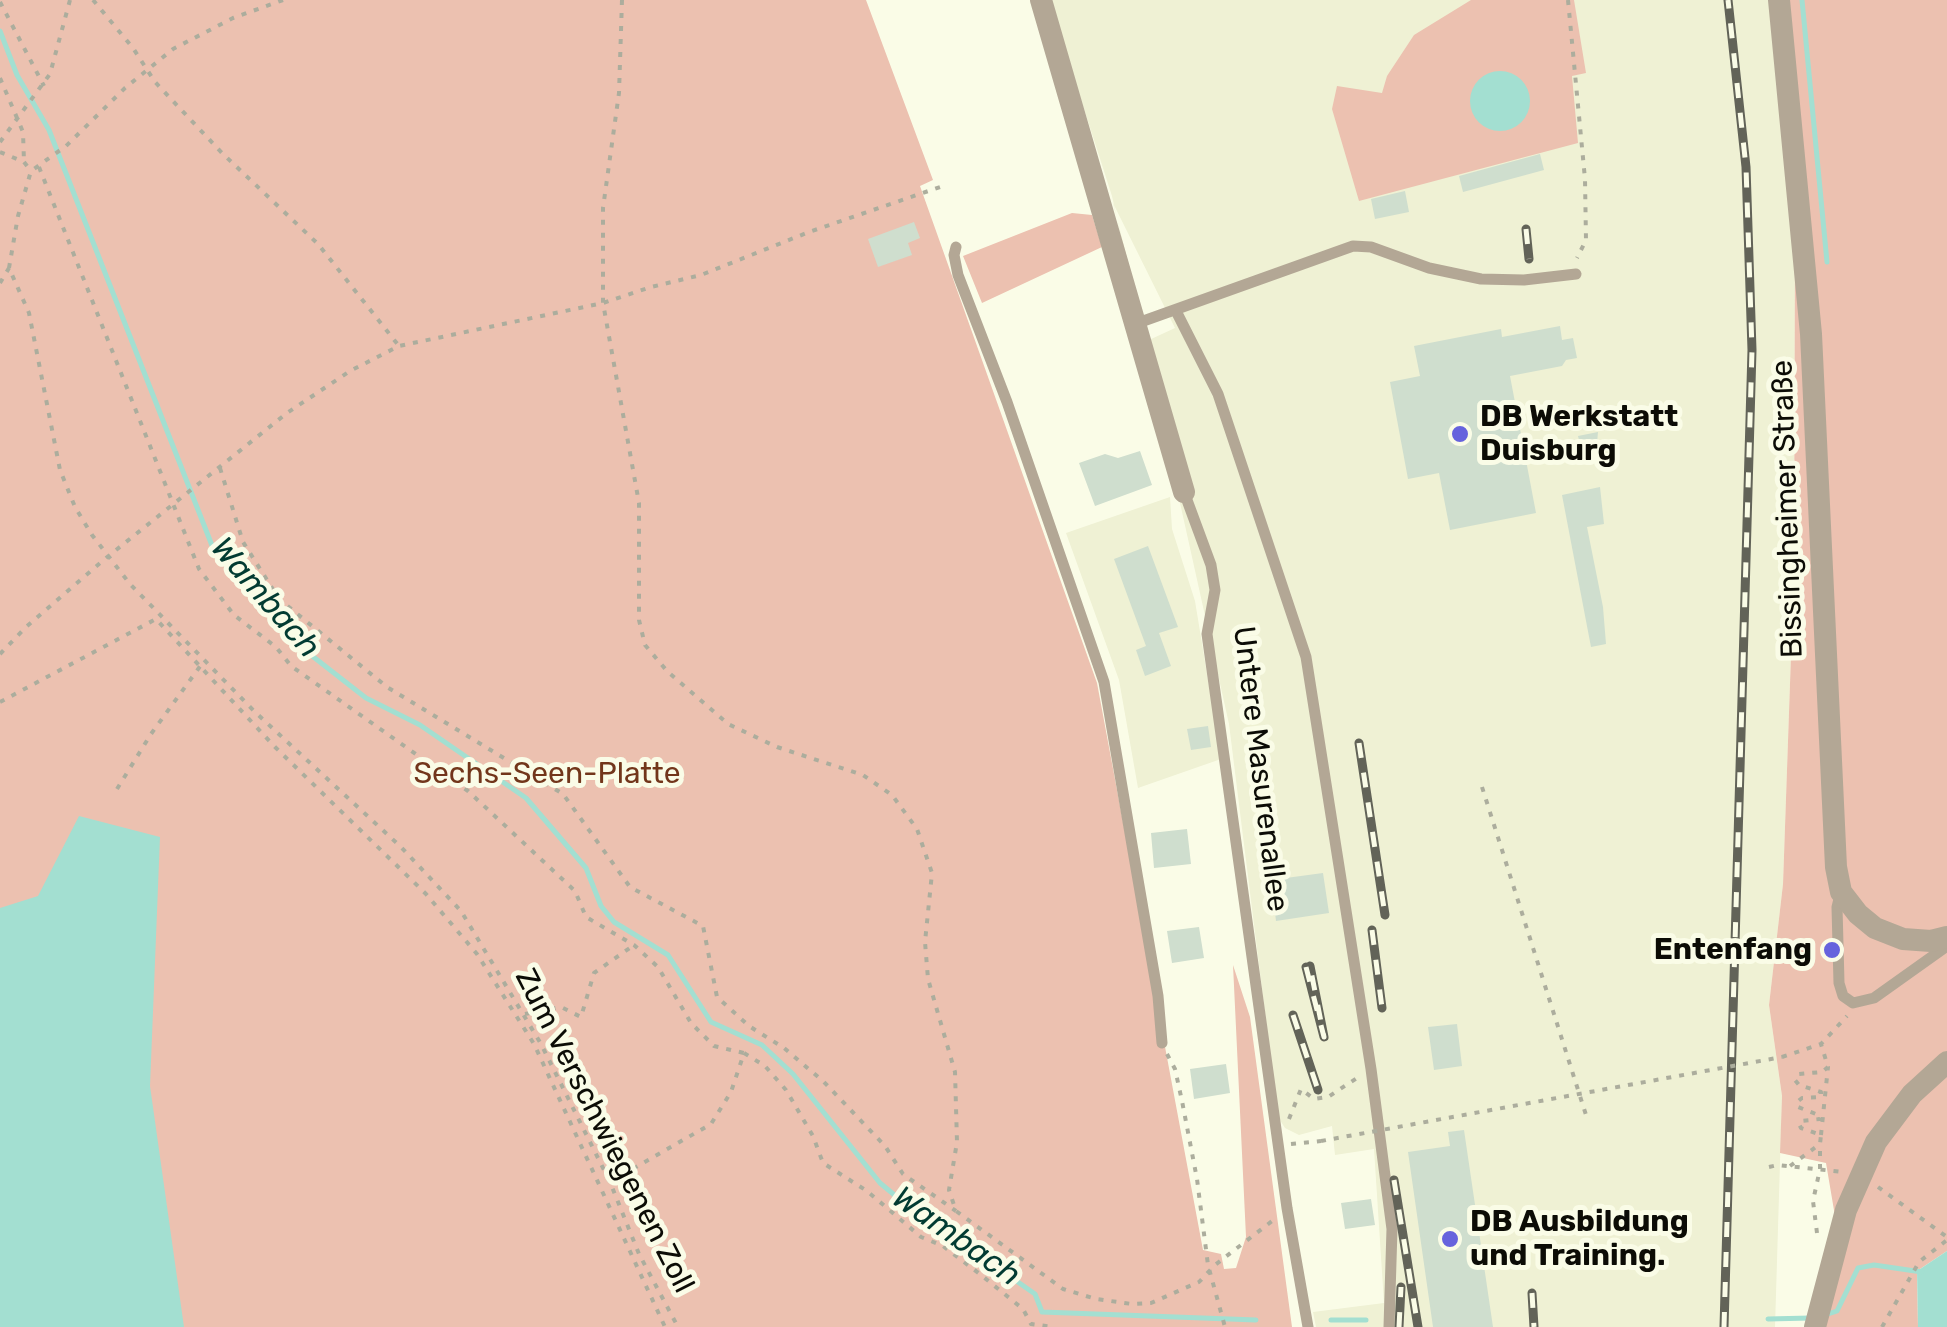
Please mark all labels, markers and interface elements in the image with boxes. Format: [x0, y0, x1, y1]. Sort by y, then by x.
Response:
street label: Bissingheimer Straße [1765, 359, 1811, 659]
place label: DB Werkstatt Duisburg [1480, 399, 1678, 470]
marker: DB Werkstatt Duisburg [1449, 423, 1471, 445]
water label: Wambach [202, 530, 328, 666]
street label: Untere Masurenallee [1225, 624, 1295, 914]
park label: Sechs-Seen-Platte [413, 756, 681, 792]
place label: Entenfang [1654, 932, 1812, 968]
marker: Entenfang [1821, 939, 1843, 961]
street label: Zum Verschwiegenen Zoll [507, 963, 701, 1299]
water label: Wambach [885, 1179, 1027, 1295]
place label: DB Ausbildung und Training. [1470, 1204, 1689, 1274]
marker: DB Ausbildung und Training. [1439, 1228, 1461, 1250]

